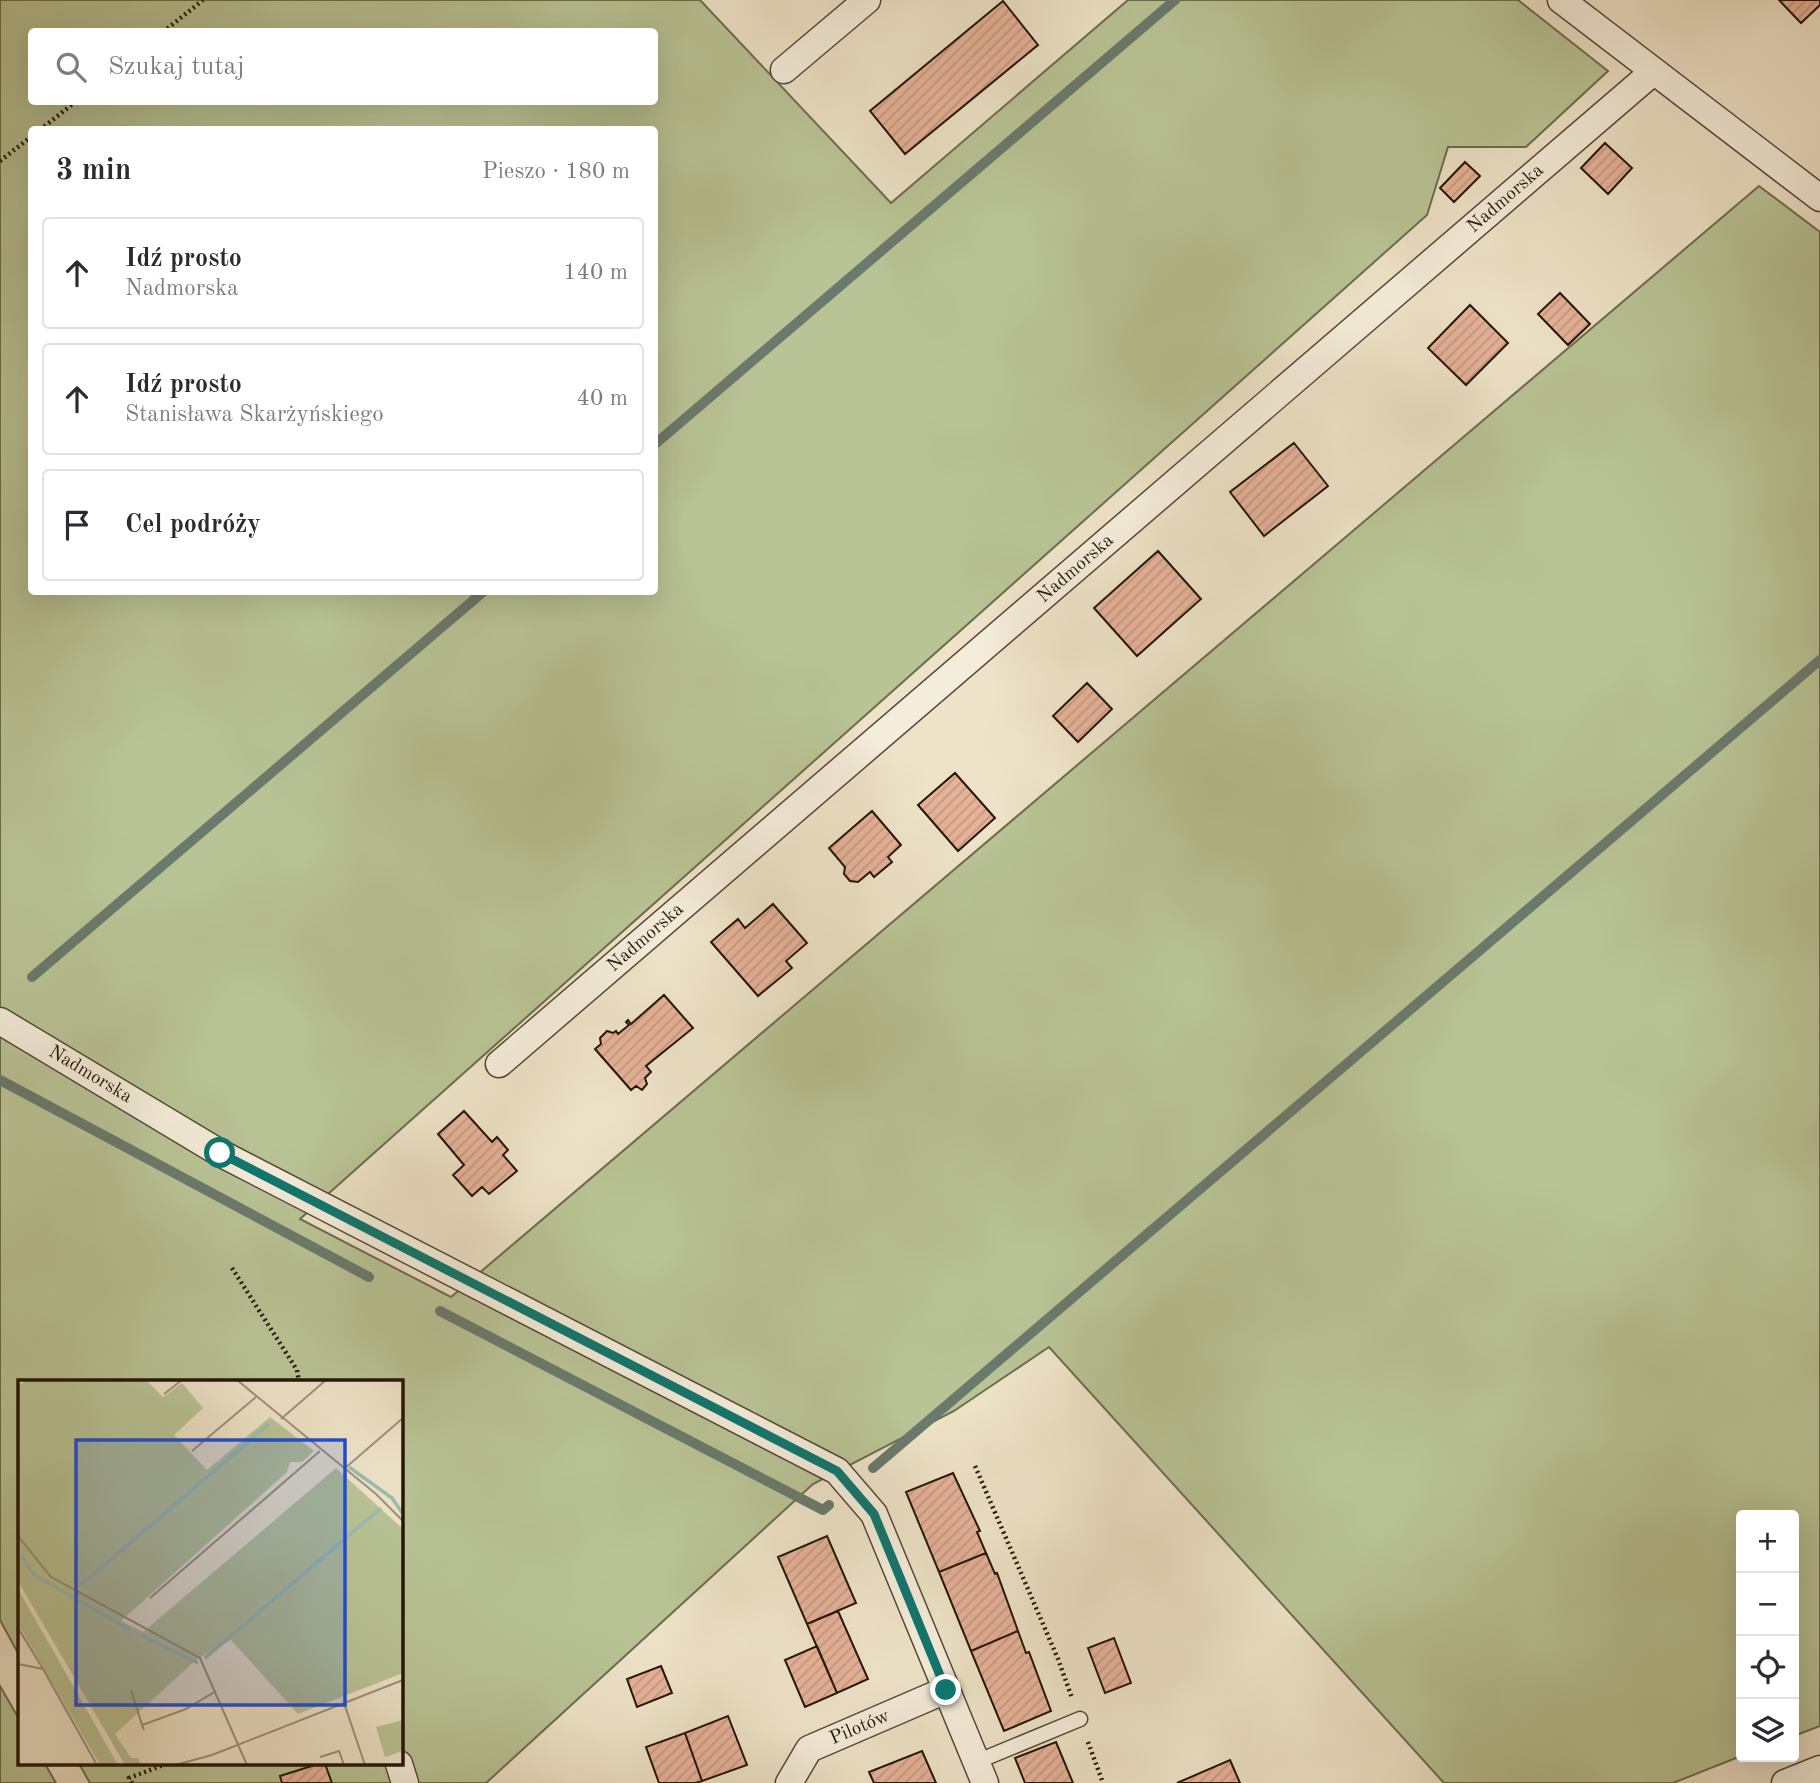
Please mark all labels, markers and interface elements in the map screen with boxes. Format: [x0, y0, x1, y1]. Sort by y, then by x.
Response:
search box [28, 28, 658, 105]
icon: search [52, 48, 90, 86]
text: Szukaj tutaj [108, 54, 245, 80]
text: 3 min [56, 156, 131, 186]
text: Pieszo · 180 m [482, 160, 630, 183]
street label: Nadmorska [1464, 161, 1548, 237]
text: Idź prosto [125, 246, 242, 272]
icon: ahead [58, 254, 96, 292]
text: 140 m [563, 261, 628, 284]
text: Nadmorska [125, 277, 238, 300]
text: Idź prosto [125, 372, 242, 398]
icon: ahead [58, 380, 96, 418]
text: 40 m [577, 387, 628, 410]
text: Stanisława Skarżyńskiego [125, 403, 384, 426]
icon: arrive [58, 506, 96, 544]
text: Cel podróży [125, 512, 261, 538]
street label: Nadmorska [1034, 531, 1118, 607]
street label: Nadmorska [604, 900, 688, 976]
street label: Nadmorska [45, 1043, 136, 1108]
route start [204, 1137, 235, 1168]
inset map [18, 1380, 402, 1766]
map controls [1736, 1510, 1799, 1762]
button: + [1736, 1510, 1799, 1573]
button: − [1736, 1573, 1799, 1636]
button: locate [1736, 1636, 1799, 1699]
route end [930, 1674, 961, 1705]
button: layers [1736, 1699, 1799, 1762]
street label: Pilotów [827, 1707, 893, 1749]

